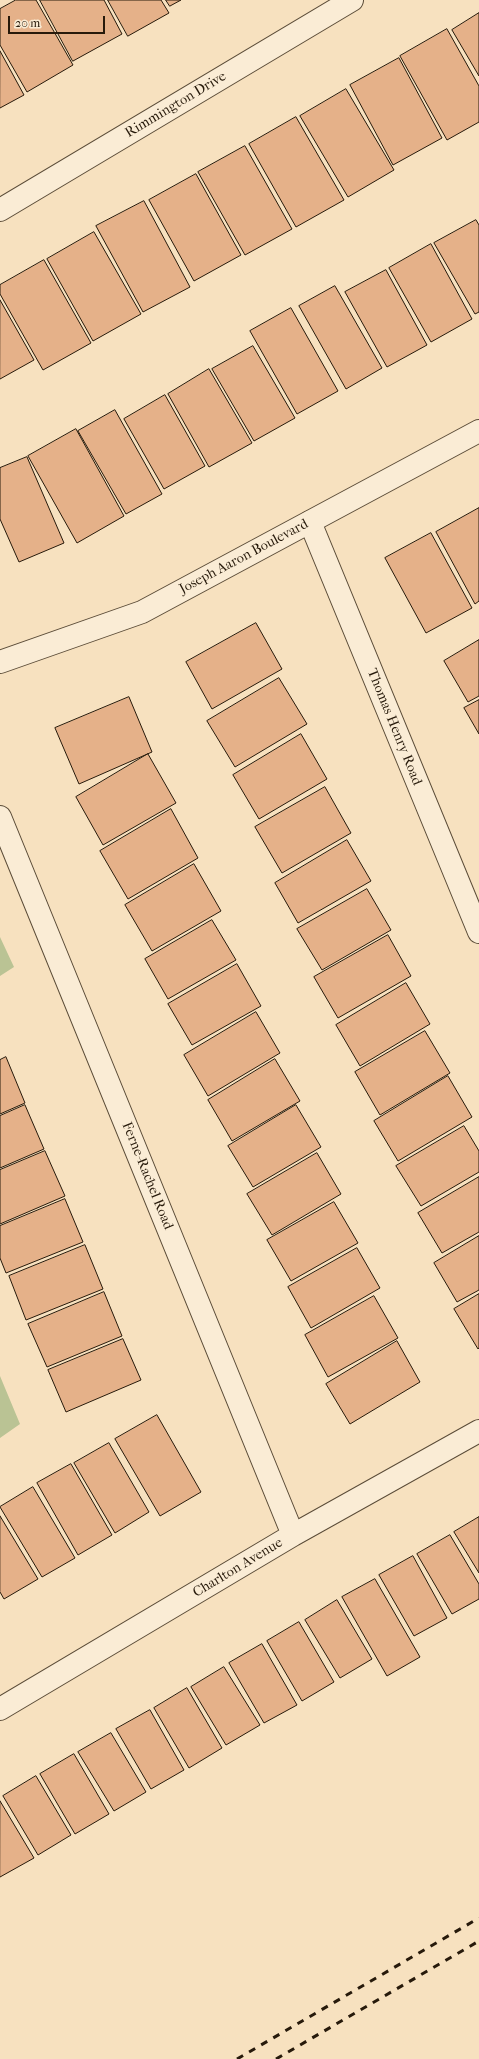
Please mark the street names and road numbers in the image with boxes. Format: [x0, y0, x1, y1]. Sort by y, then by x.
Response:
street label: Rimmington Drive [122, 68, 230, 142]
street label: Joseph Aaron Boulevard [177, 516, 311, 598]
street label: Thomas Henry Road [363, 666, 425, 788]
street label: Ferne-Rachel Road [118, 1120, 176, 1232]
street label: Charlton Avenue [190, 1535, 286, 1601]

